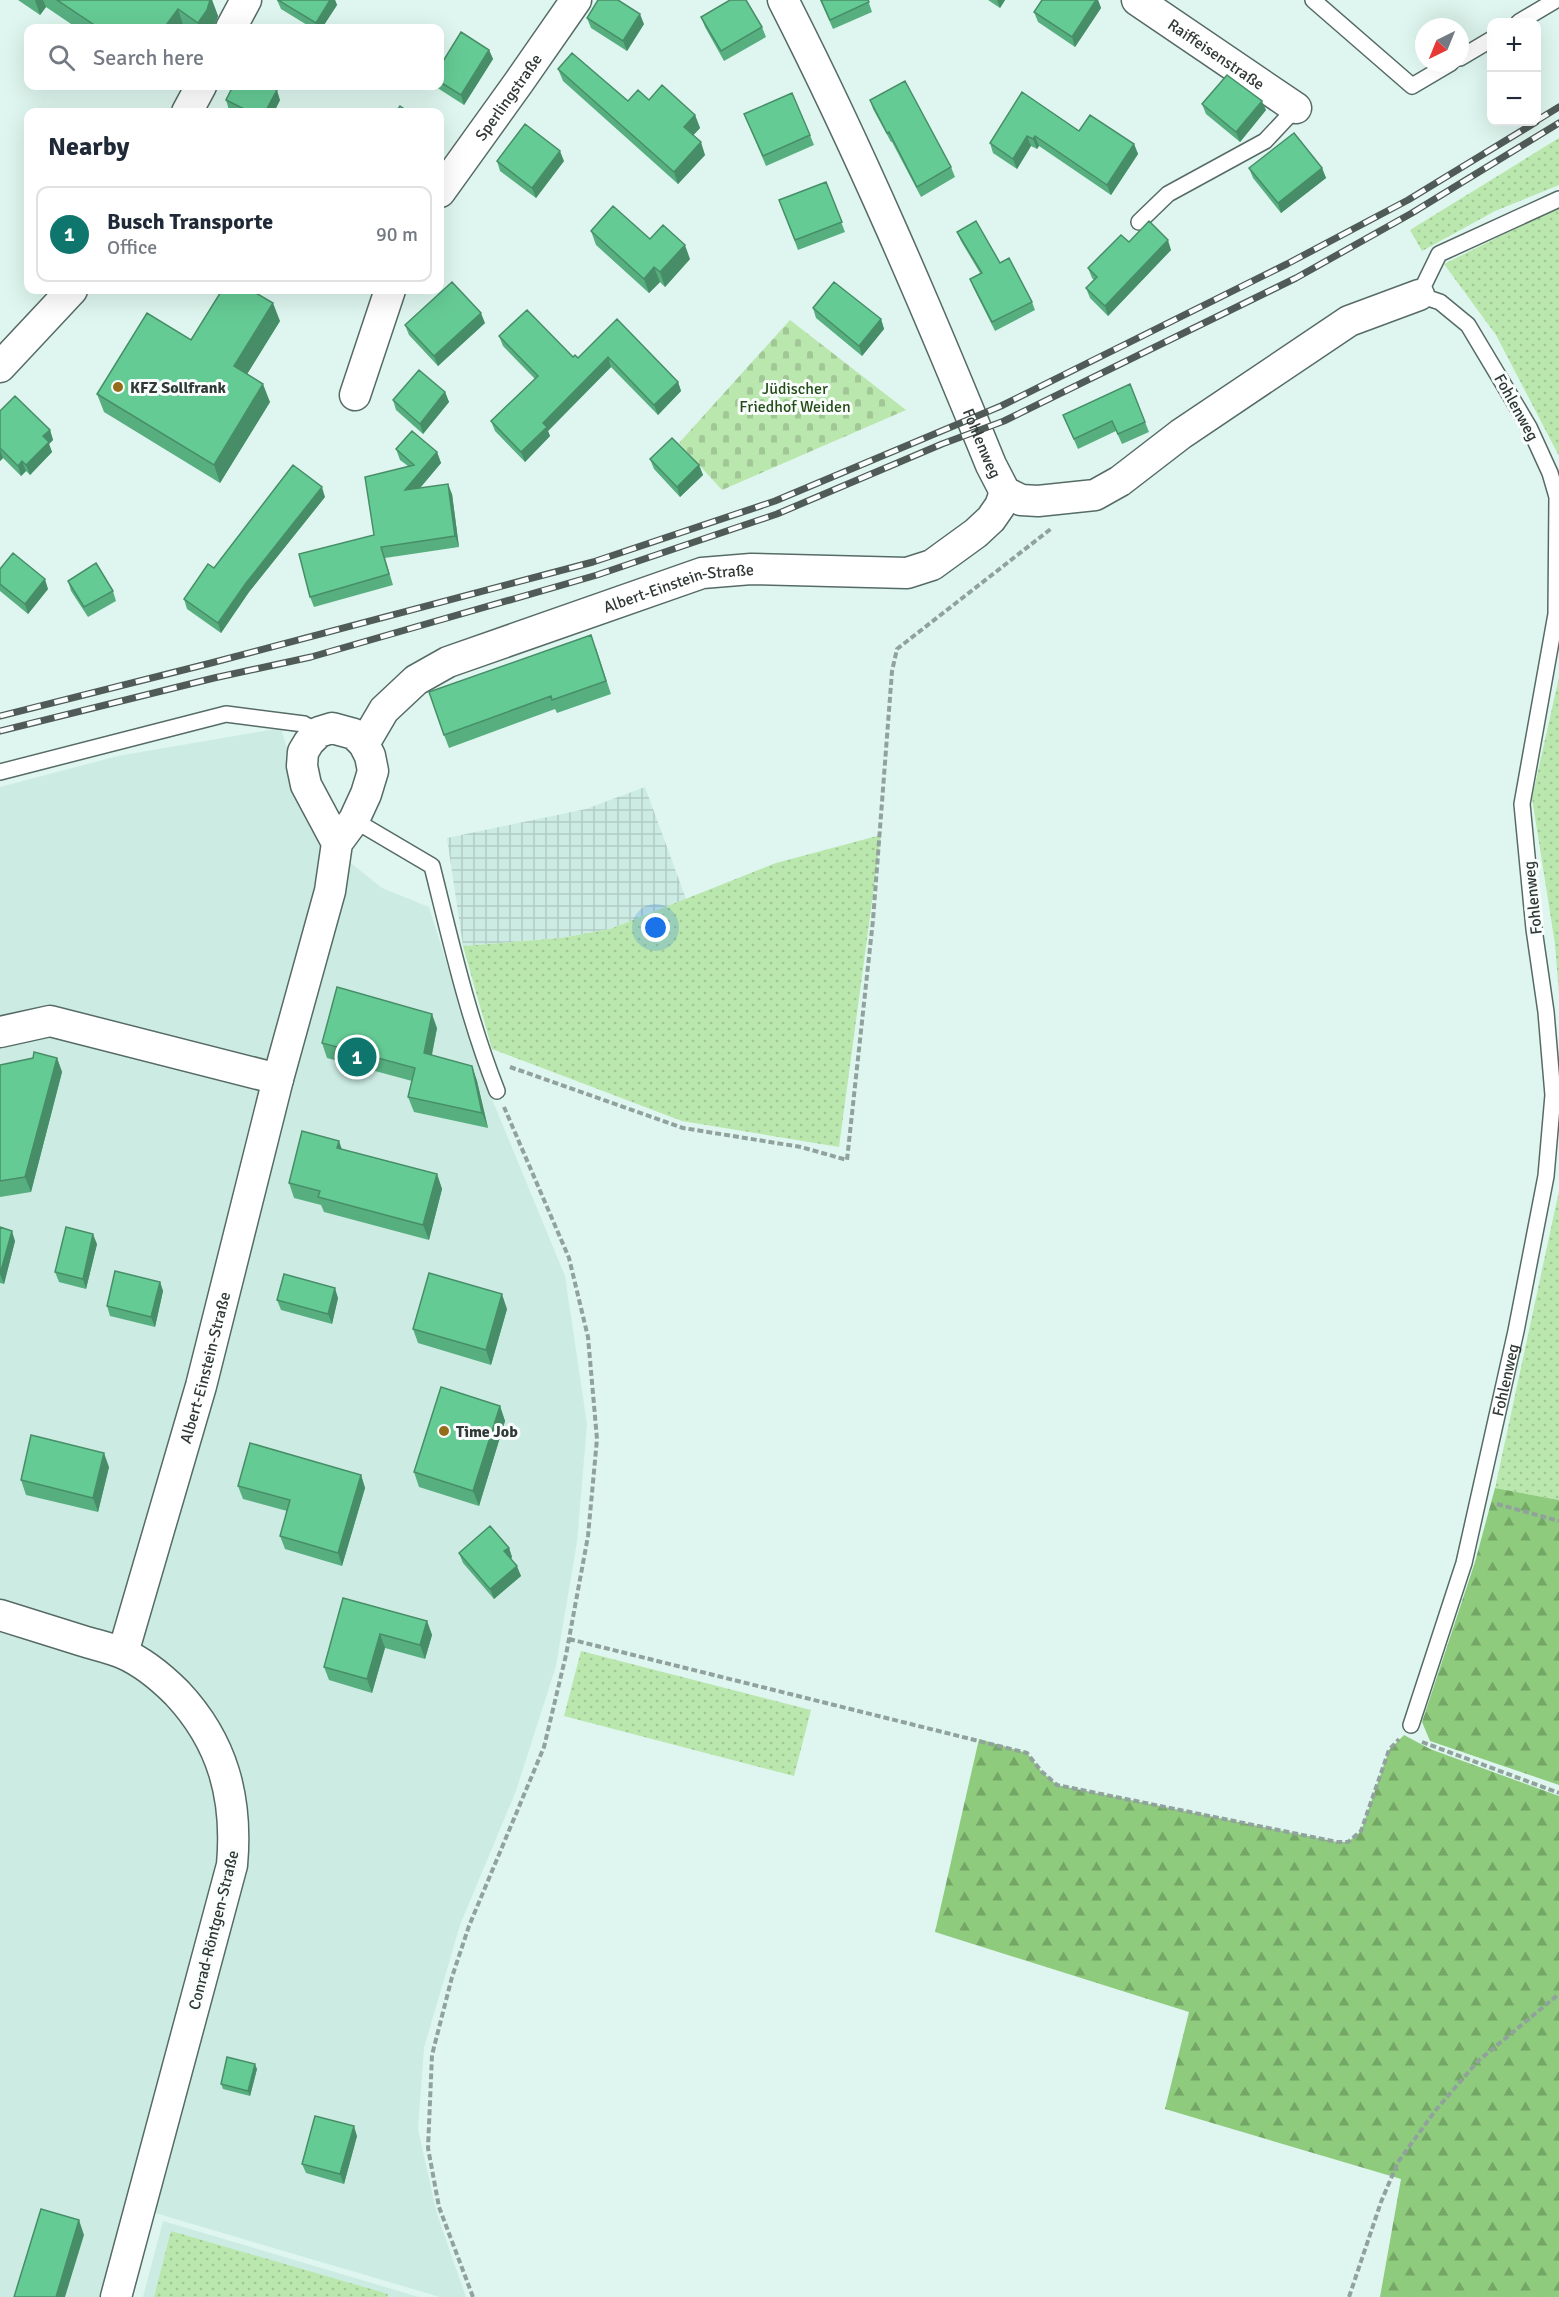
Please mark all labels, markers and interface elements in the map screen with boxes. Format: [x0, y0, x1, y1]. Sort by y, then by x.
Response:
street label: Raiffeisenstraße [1164, 15, 1268, 95]
north arrow [1415, 18, 1469, 72]
map controls [1487, 18, 1541, 126]
button: + [1487, 18, 1541, 72]
search box [24, 24, 444, 90]
icon: search [45, 41, 78, 74]
text: Search here [93, 44, 204, 71]
street label: Sperlingstraße [471, 50, 547, 145]
button: − [1487, 72, 1541, 126]
text: Nearby [48, 131, 129, 163]
text: Busch Transporte [107, 208, 273, 235]
text: 1 [64, 222, 75, 247]
text: 90 m [376, 222, 418, 247]
text: Office [107, 235, 157, 260]
street label: Fohlenweg [1490, 370, 1543, 445]
place label: KFZ Sollfrank [130, 378, 227, 398]
park label: Jüdischer Friedhof Weiden [739, 379, 851, 417]
marker: KFZ Sollfrank [111, 380, 125, 394]
street label: Fohlenweg [958, 406, 1005, 482]
street label: Albert-Einstein-Straße [601, 560, 755, 618]
street label: Fohlenweg [1519, 860, 1547, 936]
your location [641, 913, 670, 942]
pin: 1 [338, 1034, 376, 1080]
street label: Albert-Einstein-Straße [176, 1290, 235, 1446]
street label: Fohlenweg [1488, 1342, 1524, 1418]
place label: Time Job [456, 1422, 518, 1442]
marker: Time Job [437, 1424, 451, 1438]
street label: Conrad-Röntgen-Straße [184, 1848, 243, 2012]

